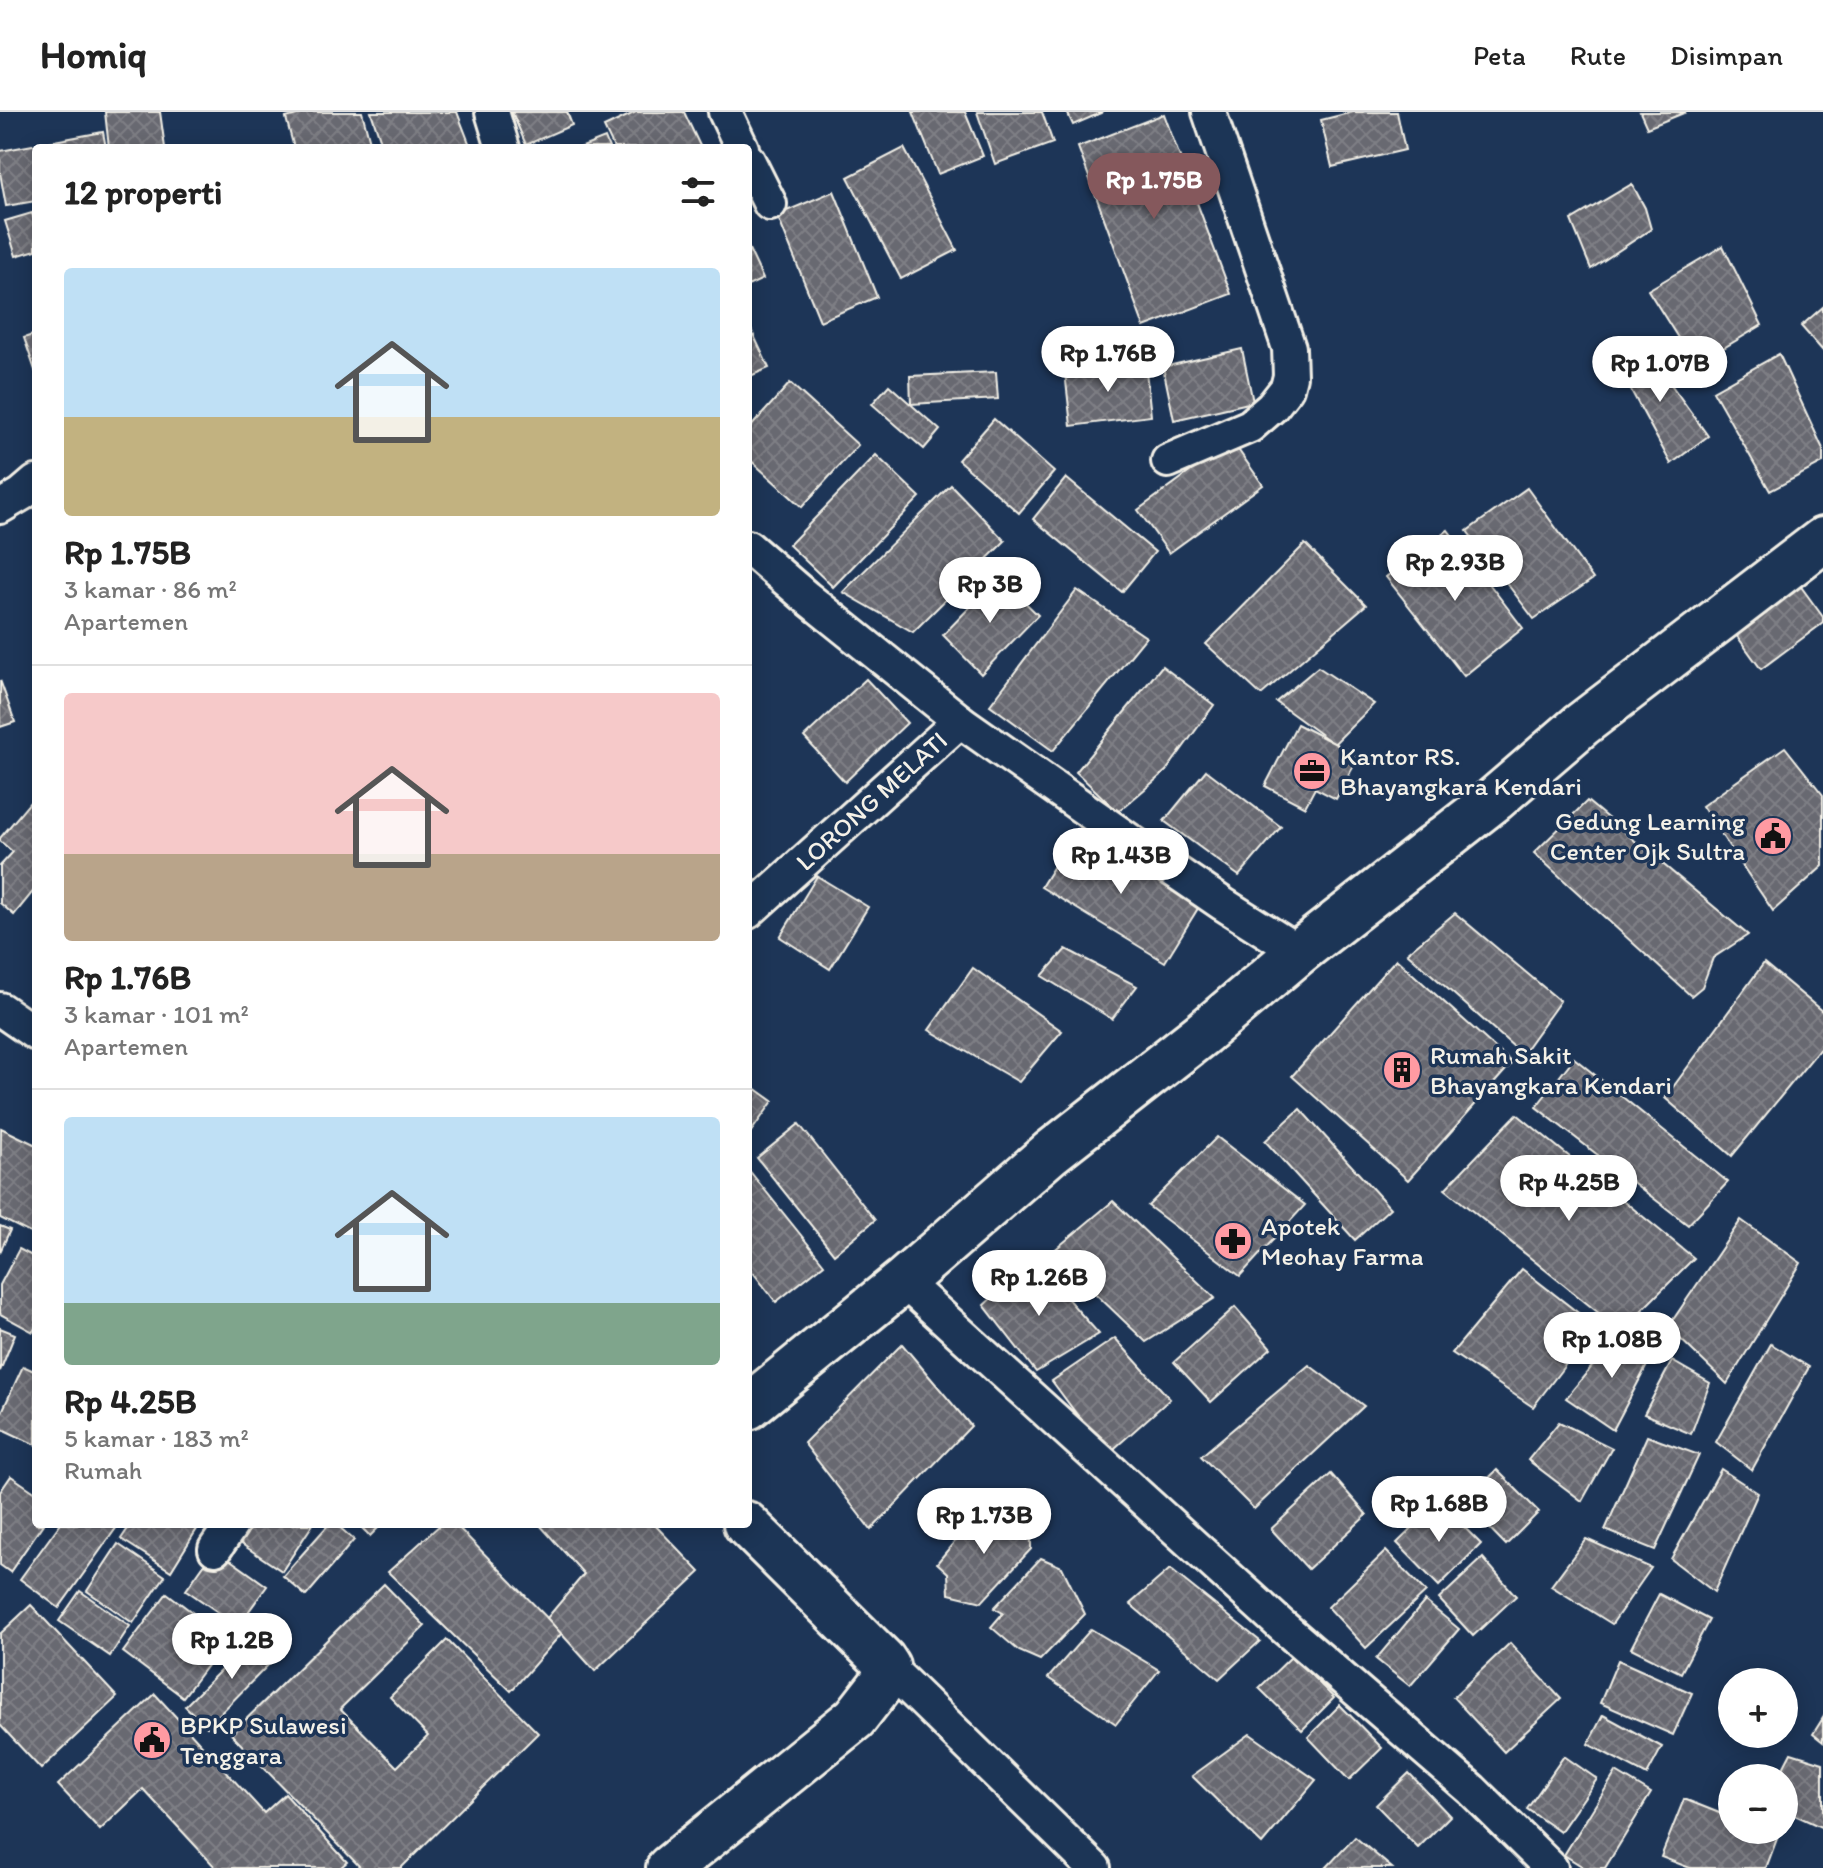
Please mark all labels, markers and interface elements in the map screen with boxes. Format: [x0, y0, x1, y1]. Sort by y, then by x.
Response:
text: Homiq [40, 32, 147, 78]
text: Peta [1473, 38, 1526, 72]
text: Rute [1570, 38, 1626, 72]
text: Disimpan [1670, 38, 1783, 72]
pin: Rp 1.75B [1071, 153, 1237, 221]
text: Rp 1.75B [1105, 163, 1203, 195]
icon: filters [676, 170, 720, 214]
text: 12 properti [64, 172, 223, 213]
icon: home [320, 320, 464, 464]
pin: Rp 1.76B [1025, 326, 1191, 394]
text: Rp 1.76B [1059, 336, 1157, 368]
pin: Rp 1.07B [1577, 336, 1743, 404]
text: Rp 1.07B [1610, 346, 1710, 378]
text: Rp 1.75B [64, 532, 191, 573]
pin: Rp 2.93B [1372, 535, 1538, 603]
text: Rp 2.93B [1405, 545, 1505, 577]
pin: Rp 3B [934, 557, 1046, 625]
text: Rp 3B [957, 567, 1023, 599]
text: 3 kamar · 86 m² [64, 573, 237, 605]
text: Apartemen [64, 605, 188, 637]
street label: LORONG MELATI [789, 724, 954, 877]
place label: Kantor RS. Bhayangkara Kendari [1340, 740, 1582, 802]
icon: home [320, 745, 464, 889]
office icon: Kantor RS. Bhayangkara Kendari [1291, 750, 1333, 792]
place label: Gedung Learning Center Ojk Sultra [1550, 805, 1746, 867]
public building icon: Gedung Learning Center Ojk Sultra [1752, 815, 1794, 857]
pin: Rp 1.43B [1038, 828, 1204, 896]
text: Rp 1.43B [1071, 838, 1171, 870]
text: Rp 1.76B [64, 957, 191, 998]
text: 3 kamar · 101 m² [64, 998, 249, 1030]
text: Apartemen [64, 1030, 188, 1062]
place label: Rumah Sakit Bhayangkara Kendari [1430, 1039, 1672, 1101]
building icon: Rumah Sakit Bhayangkara Kendari [1381, 1049, 1423, 1091]
pin: Rp 4.25B [1486, 1155, 1652, 1223]
text: Rp 4.25B [1518, 1165, 1620, 1197]
icon: home [320, 1169, 464, 1313]
place label: Apotek Meohay Farma [1261, 1210, 1424, 1272]
pharmacy icon: Apotek Meohay Farma [1212, 1220, 1254, 1262]
pin: Rp 1.26B [956, 1250, 1122, 1318]
text: Rp 1.26B [990, 1260, 1088, 1292]
pin: Rp 1.08B [1529, 1312, 1695, 1380]
text: Rp 1.08B [1562, 1322, 1662, 1354]
text: Rp 4.25B [64, 1381, 197, 1422]
text: 5 kamar · 183 m² [64, 1422, 249, 1454]
text: Rumah [64, 1454, 142, 1486]
pin: Rp 1.68B [1356, 1476, 1522, 1544]
text: Rp 1.68B [1390, 1486, 1488, 1518]
pin: Rp 1.73B [901, 1488, 1067, 1556]
text: Rp 1.73B [935, 1498, 1033, 1530]
pin: Rp 1.2B [158, 1613, 306, 1681]
text: Rp 1.2B [190, 1623, 274, 1655]
map controls [1718, 1668, 1798, 1844]
button: + [1718, 1668, 1798, 1748]
place label: BPKP Sulawesi Tenggara [180, 1709, 347, 1771]
public building icon: BPKP Sulawesi Tenggara [131, 1719, 173, 1761]
button: − [1718, 1764, 1798, 1844]

